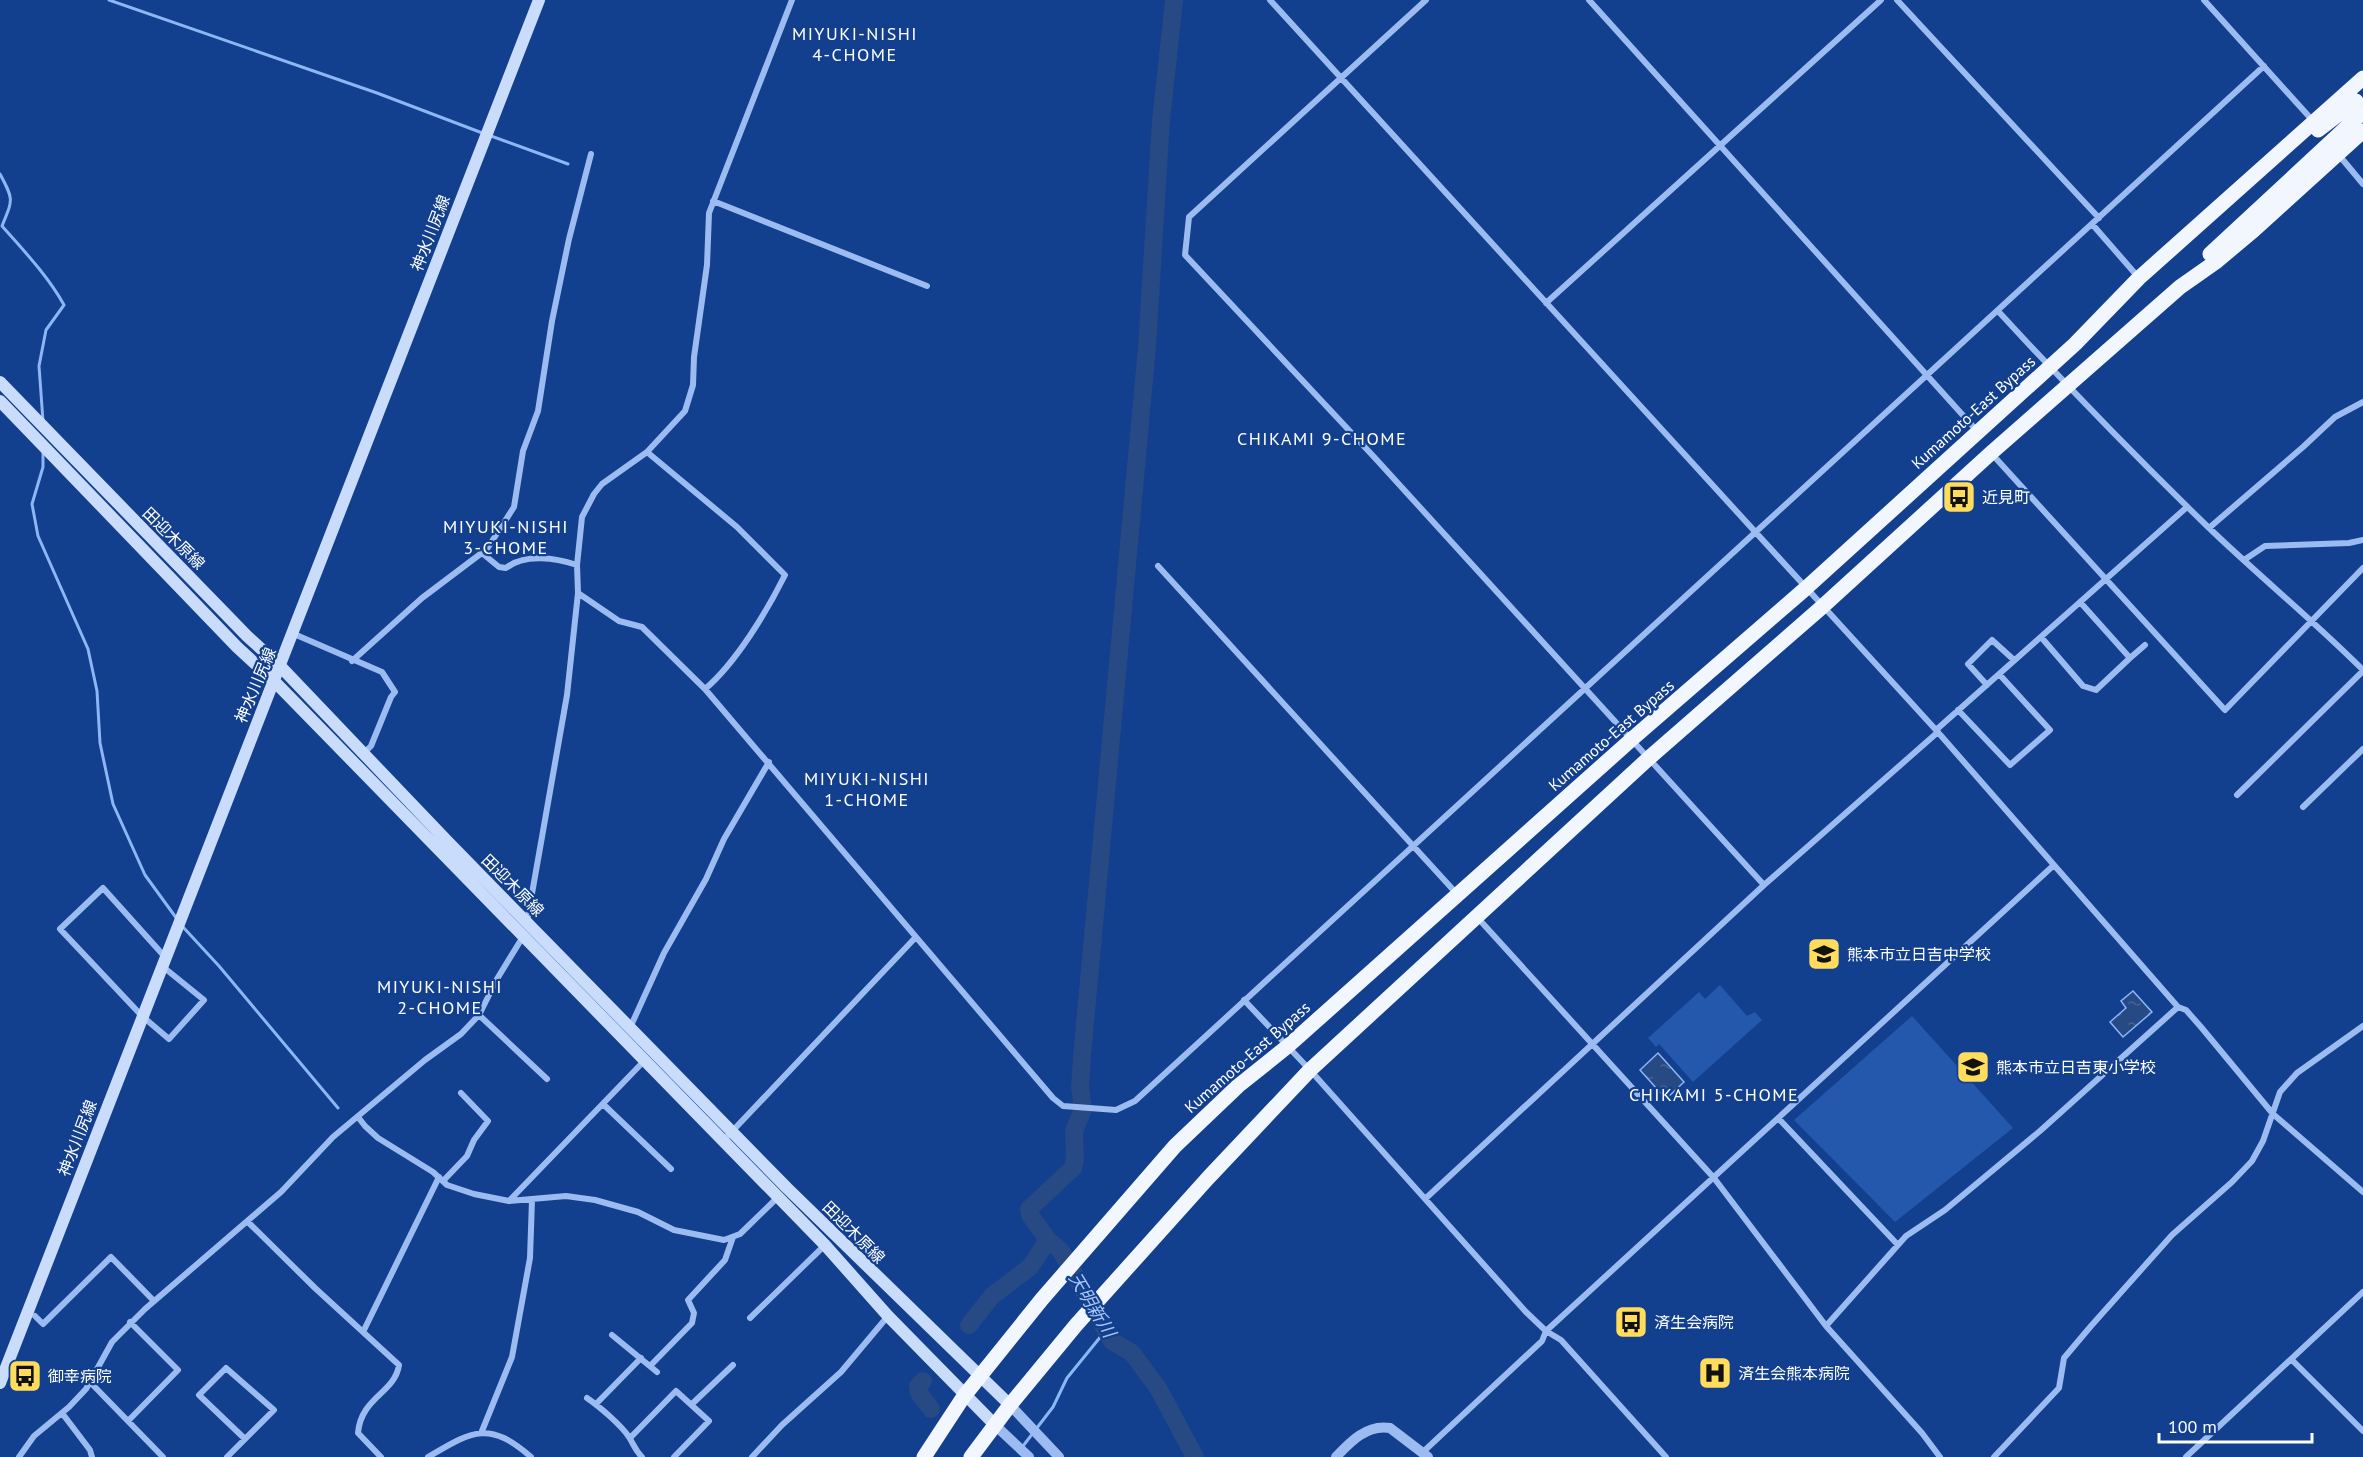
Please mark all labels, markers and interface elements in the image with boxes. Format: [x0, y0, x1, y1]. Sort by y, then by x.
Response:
district label: MIYUKI-NISHI 4-CHOME [792, 22, 918, 66]
street label: 神水川尻線 [406, 192, 454, 274]
street label: Kumamoto-East Bypass [1907, 351, 2039, 473]
district label: CHIKAMI 9-CHOME [1237, 427, 1407, 450]
bus stop icon: 近見町 [1941, 479, 1977, 515]
place label: 近見町 [1982, 487, 2030, 507]
street label: 田迎木原線 [139, 503, 209, 573]
district label: MIYUKI-NISHI 3-CHOME [443, 515, 569, 559]
street label: 神水川尻線 [230, 644, 280, 726]
street label: Kumamoto-East Bypass [1544, 675, 1678, 795]
district label: MIYUKI-NISHI 1-CHOME [804, 767, 930, 811]
street label: 田迎木原線 [478, 850, 548, 920]
school or university icon: 熊本市立日吉中学校 [1806, 936, 1842, 972]
place label: 熊本市立日吉中学校 [1847, 944, 1991, 964]
district label: MIYUKI-NISHI 2-CHOME [377, 975, 503, 1019]
street label: Kumamoto-East Bypass [1180, 997, 1314, 1117]
school or university icon: 熊本市立日吉東小学校 [1955, 1049, 1991, 1085]
place label: 熊本市立日吉東小学校 [1996, 1057, 2156, 1077]
district label: CHIKAMI 5-CHOME [1629, 1083, 1799, 1106]
street label: 神水川尻線 [53, 1097, 101, 1179]
street label: 田迎木原線 [819, 1197, 889, 1267]
water label: 天明新川 [1064, 1268, 1122, 1343]
bus stop icon: 済生会病院 [1613, 1304, 1649, 1340]
place label: 済生会病院 [1654, 1312, 1734, 1332]
hospital icon: 済生会熊本病院 [1697, 1355, 1733, 1391]
bus stop icon: 御幸病院 [7, 1358, 43, 1394]
place label: 済生会熊本病院 [1738, 1363, 1850, 1383]
place label: 御幸病院 [48, 1366, 112, 1386]
scale bar [2159, 1406, 2312, 1444]
text: 100 m [2168, 1415, 2217, 1438]

